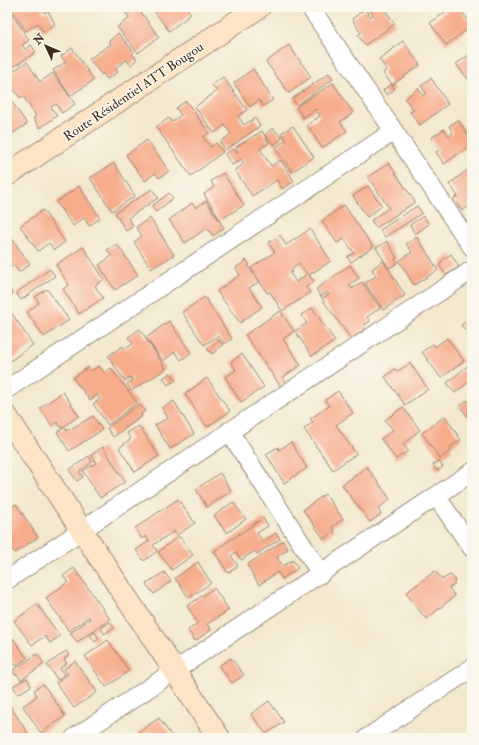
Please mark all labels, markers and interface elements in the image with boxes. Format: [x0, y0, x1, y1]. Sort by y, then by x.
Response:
north arrow [26, 26, 66, 66]
text: N [30, 31, 48, 48]
street label: Route Résidentiel ATT Bougou [60, 39, 207, 145]

